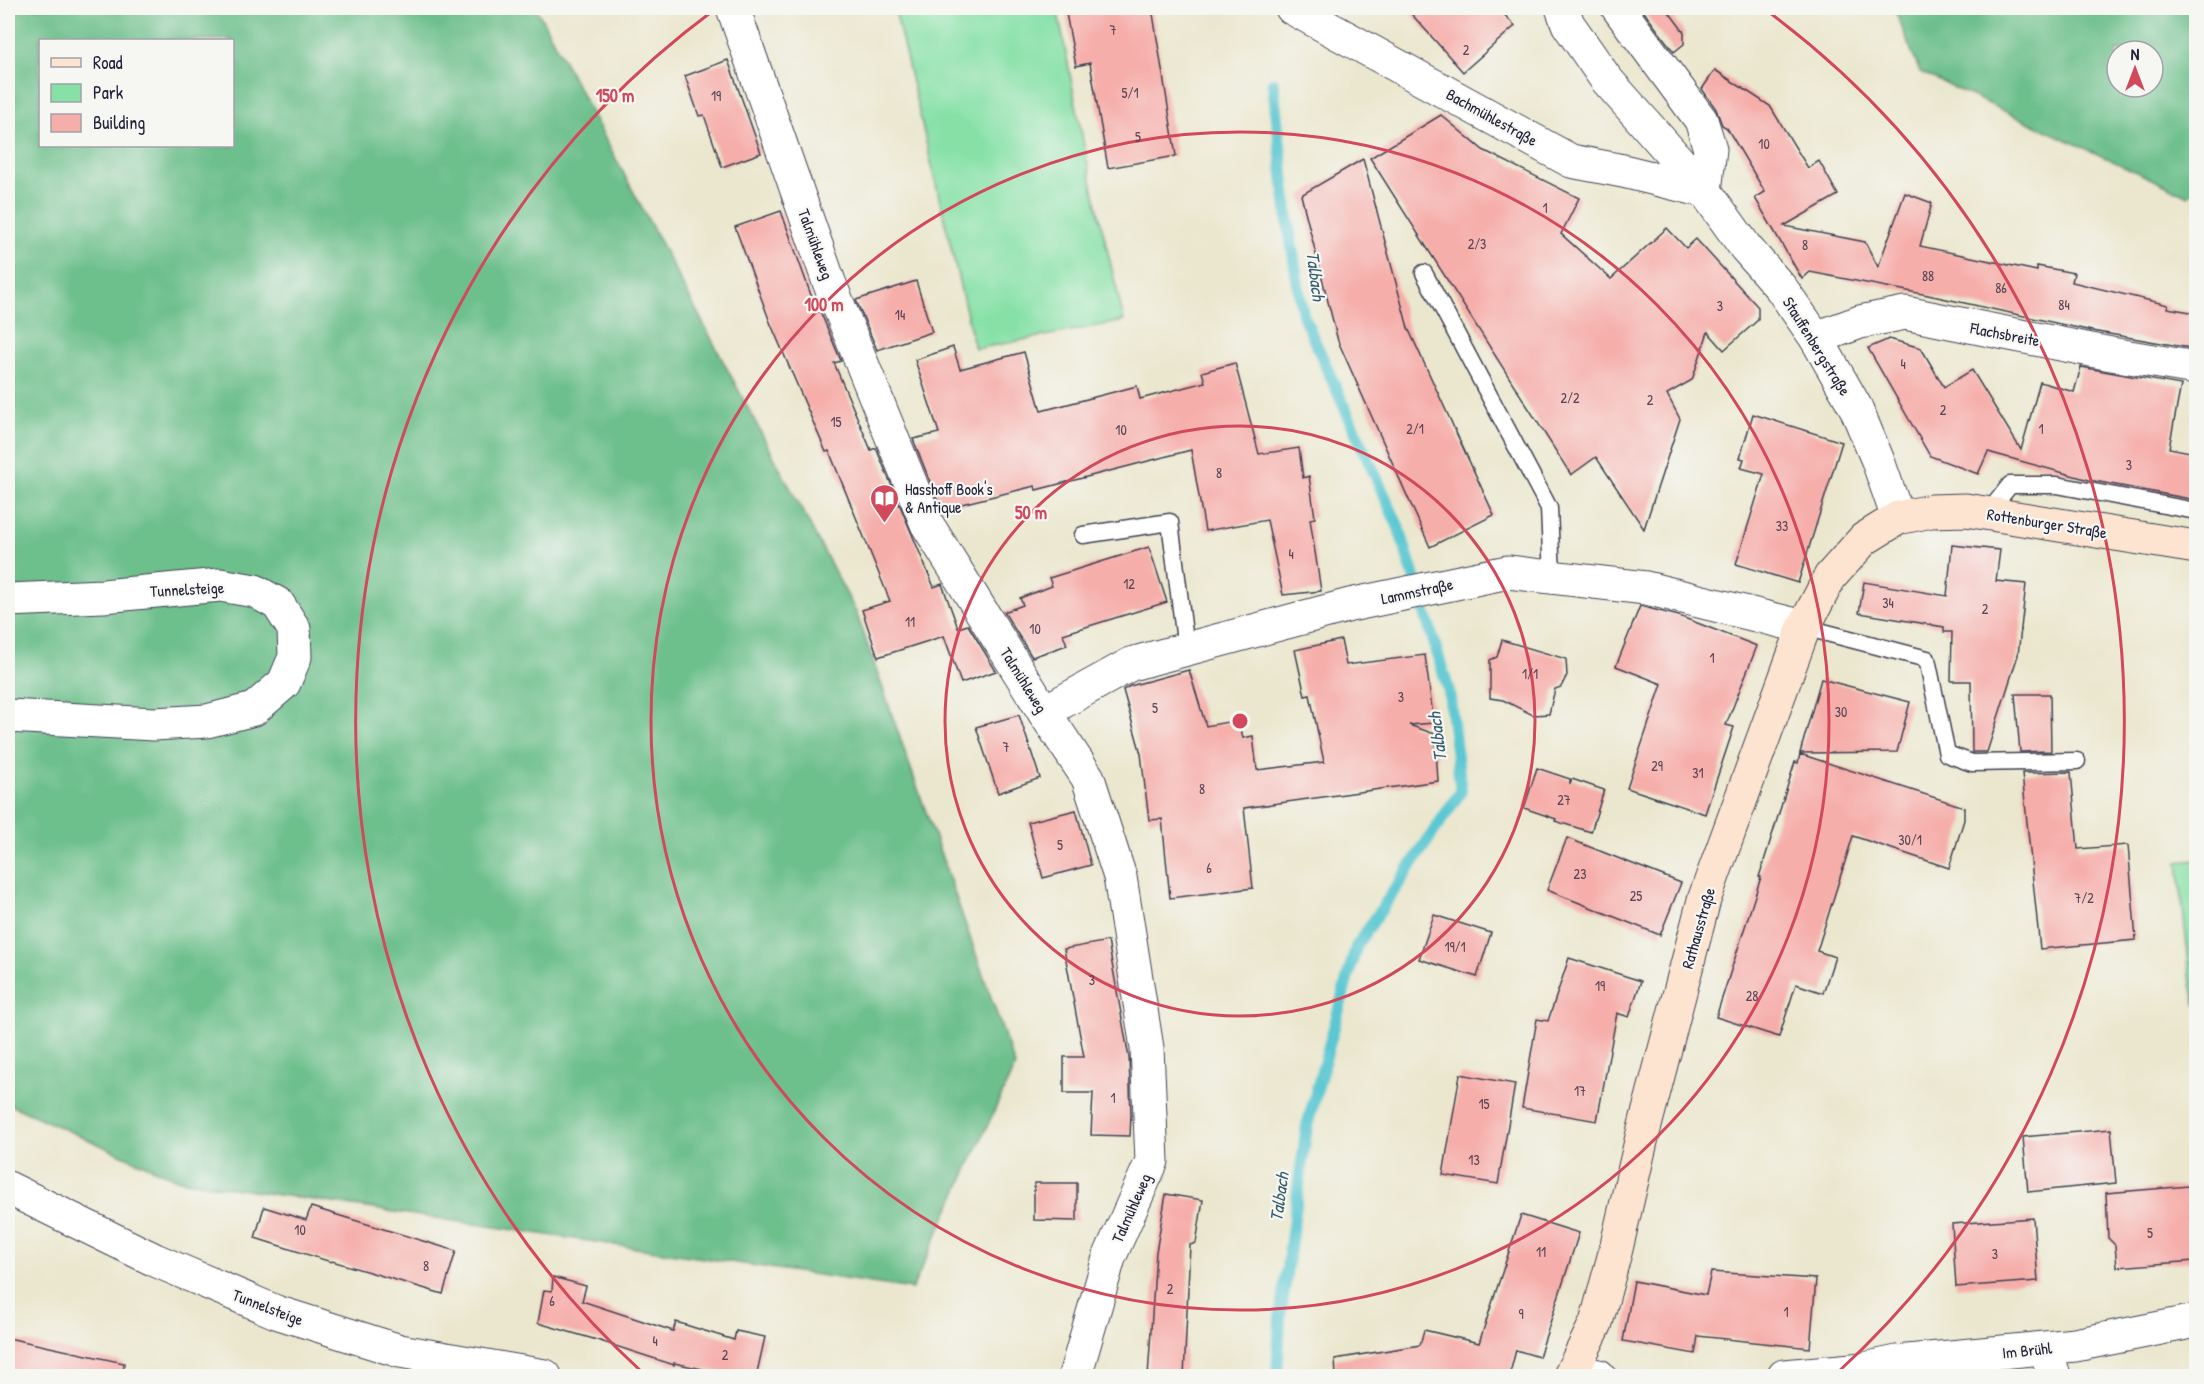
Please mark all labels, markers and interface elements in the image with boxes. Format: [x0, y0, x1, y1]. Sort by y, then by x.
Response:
house number: 7 [1110, 20, 1117, 39]
legend [39, 39, 234, 147]
north arrow [2105, 39, 2165, 99]
house number: 2 [1463, 40, 1470, 59]
text: N [2131, 43, 2140, 65]
text: Road [93, 50, 123, 75]
text: Park [93, 80, 124, 105]
text: 150 m [596, 83, 634, 108]
house number: 5/1 [1122, 83, 1138, 102]
street label: Bachmühlestraße [1443, 83, 1542, 151]
house number: 19 [711, 86, 721, 105]
text: Building [93, 110, 145, 135]
house number: 5 [1135, 127, 1141, 146]
house number: 10 [1758, 134, 1770, 153]
house number: 1 [1542, 198, 1548, 217]
street label: Talmühleweg [793, 206, 839, 282]
house number: 2/3 [1468, 234, 1486, 253]
house number: 8 [1802, 235, 1808, 254]
water label: Talbach [1301, 250, 1332, 303]
house number: 88 [1922, 266, 1934, 285]
house number: 86 [1995, 278, 2007, 297]
text: 100 m [804, 292, 844, 317]
street label: Stauffenbergstraße [1778, 292, 1857, 400]
house number: 84 [2058, 295, 2070, 314]
house number: 3 [1717, 296, 1723, 315]
house number: 14 [895, 305, 905, 324]
street label: Flachsbreite [1967, 316, 2042, 352]
house number: 4 [1900, 354, 1906, 373]
house number: 2/2 [1560, 388, 1580, 407]
house number: 2 [1647, 390, 1654, 409]
house number: 2 [1940, 400, 1947, 419]
house number: 15 [830, 412, 842, 431]
house number: 2/1 [1406, 419, 1424, 438]
house number: 1 [2038, 419, 2044, 438]
house number: 10 [1115, 420, 1127, 439]
house number: 3 [2126, 455, 2132, 474]
house number: 8 [1216, 463, 1222, 482]
place label: Hasshoff Book's & Antique [905, 478, 993, 518]
library icon: Hasshoff Book's & Antique [868, 482, 900, 524]
text: 50 m [1015, 500, 1047, 525]
street label: Rottenburger Straße [1986, 503, 2109, 543]
house number: 33 [1776, 516, 1788, 535]
house number: 4 [1288, 544, 1294, 563]
street label: Lammstraße [1379, 573, 1456, 609]
house number: 12 [1123, 574, 1135, 593]
street label: Tunnelsteige [149, 576, 225, 602]
house number: 34 [1882, 593, 1894, 612]
house number: 2 [1982, 599, 1989, 618]
house number: 11 [905, 612, 915, 631]
house number: 10 [1029, 619, 1041, 638]
street label: Talmühleweg [995, 643, 1053, 717]
house number: 1 [1709, 648, 1715, 667]
house number: 1/1 [1522, 664, 1538, 683]
house number: 3 [1398, 687, 1404, 706]
house number: 5 [1152, 698, 1158, 717]
house number: 30 [1835, 702, 1847, 721]
water label: Talbach [1421, 710, 1452, 763]
centre of rings [1230, 711, 1250, 731]
house number: 7 [1003, 737, 1010, 756]
house number: 29 [1651, 756, 1663, 775]
house number: 31 [1692, 763, 1704, 782]
house number: 8 [1199, 779, 1205, 798]
house number: 27 [1557, 790, 1571, 809]
house number: 30/1 [1898, 830, 1922, 849]
house number: 5 [1057, 835, 1063, 854]
house number: 6 [1206, 858, 1212, 877]
house number: 23 [1574, 864, 1586, 883]
street label: Rathausstraße [1676, 884, 1720, 971]
house number: 25 [1630, 886, 1642, 905]
house number: 7/2 [2074, 888, 2094, 907]
house number: 19/1 [1444, 937, 1466, 956]
house number: 3 [1089, 970, 1095, 989]
house number: 19 [1595, 976, 1605, 995]
house number: 28 [1746, 986, 1758, 1005]
house number: 17 [1574, 1081, 1586, 1100]
house number: 1 [1110, 1088, 1116, 1107]
house number: 15 [1478, 1094, 1490, 1113]
house number: 13 [1468, 1150, 1480, 1169]
water label: Talbach [1263, 1169, 1295, 1223]
street label: Talmühleweg [1106, 1170, 1156, 1246]
house number: 10 [294, 1220, 306, 1239]
house number: 5 [2147, 1223, 2153, 1242]
house number: 11 [1536, 1242, 1546, 1261]
house number: 3 [1992, 1244, 1998, 1263]
house number: 8 [423, 1256, 429, 1275]
house number: 2 [1167, 1279, 1174, 1298]
street label: Tunnelsteige [229, 1283, 307, 1331]
house number: 6 [549, 1291, 555, 1310]
house number: 1 [1783, 1302, 1789, 1321]
house number: 9 [1518, 1304, 1524, 1323]
house number: 4 [652, 1331, 658, 1350]
street label: Im Brühl [2001, 1336, 2054, 1364]
house number: 2 [722, 1345, 729, 1364]

